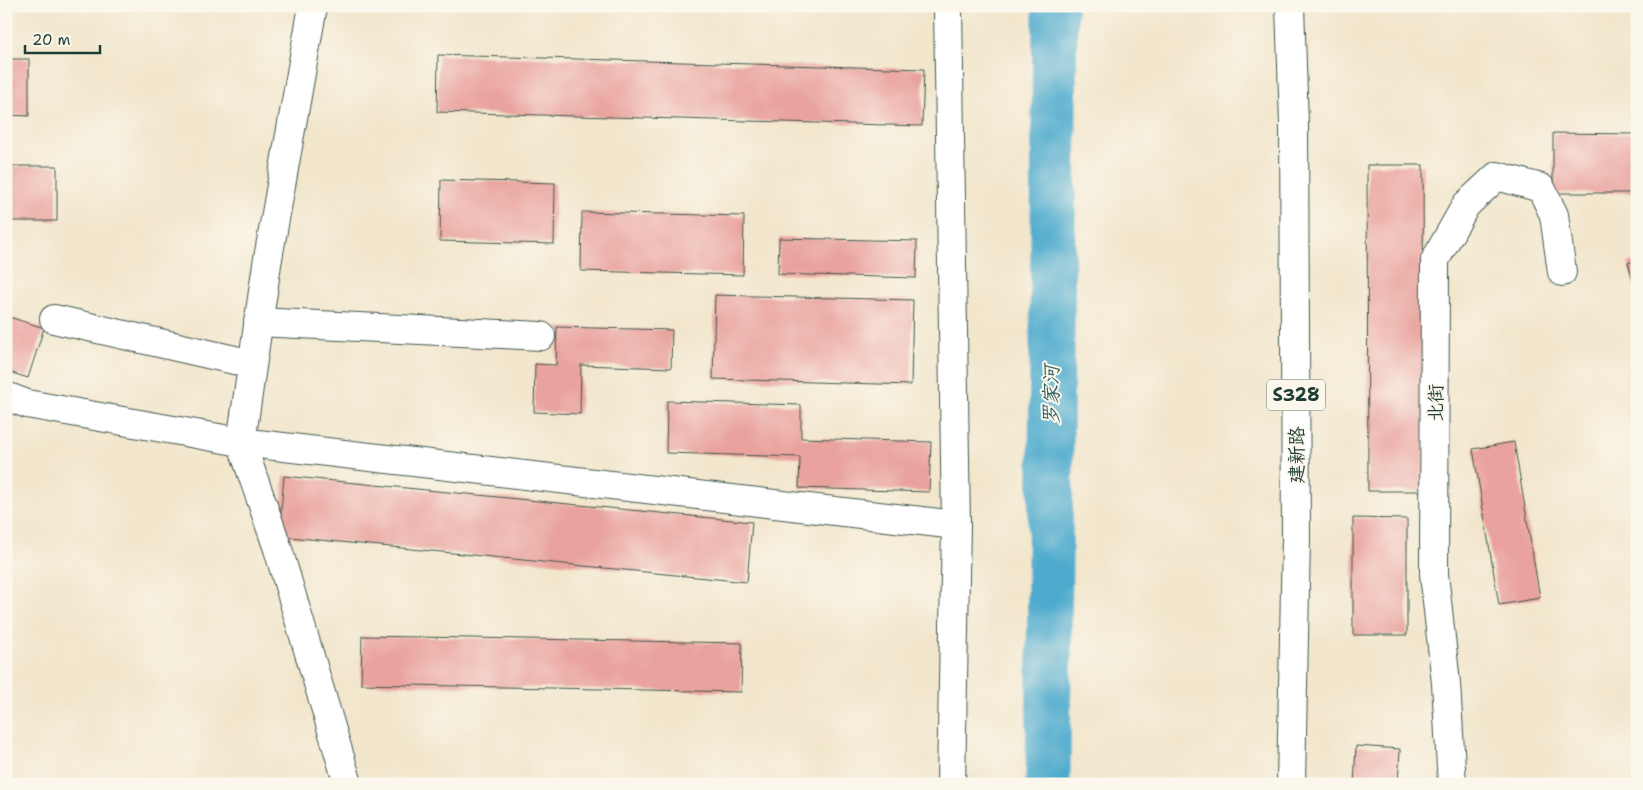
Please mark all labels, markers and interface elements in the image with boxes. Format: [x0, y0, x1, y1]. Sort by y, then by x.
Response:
scale bar [25, 22, 100, 54]
text: 20 m [32, 30, 71, 50]
water label: 罗家河 [1038, 362, 1064, 425]
road number: S328 [1267, 380, 1325, 410]
street label: 北街 [1423, 384, 1448, 422]
street label: 建新路 [1284, 426, 1309, 484]

